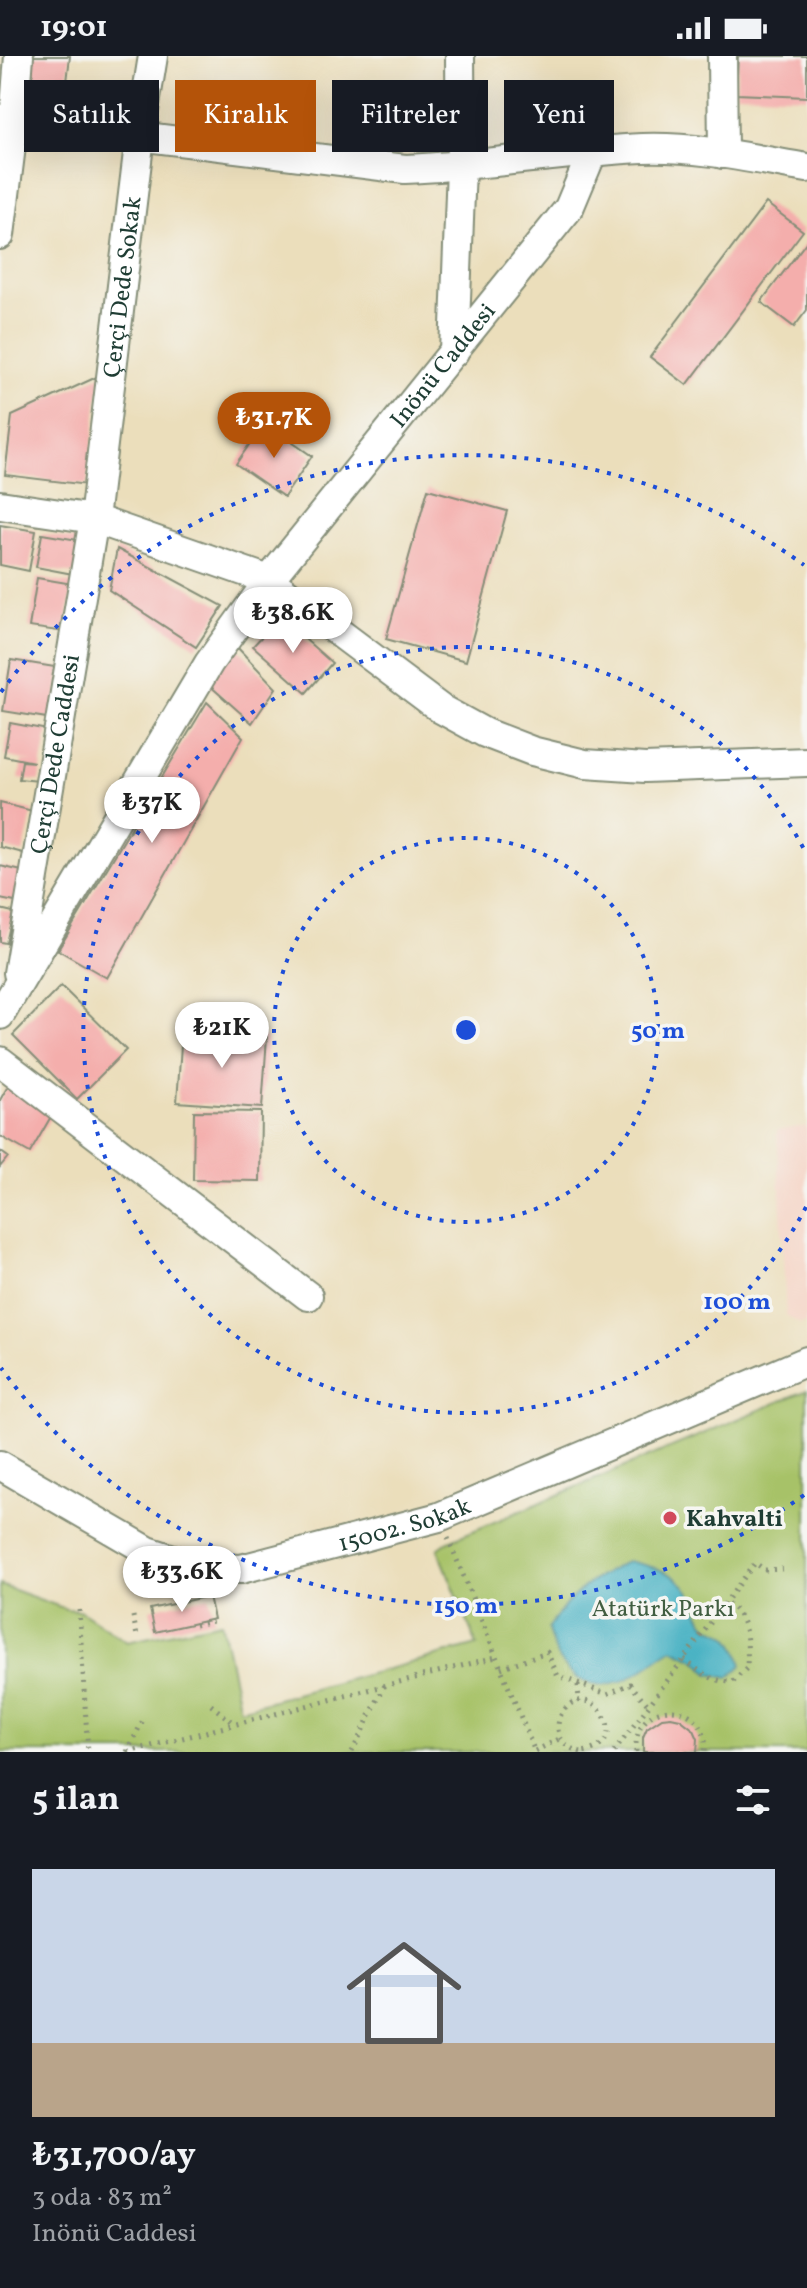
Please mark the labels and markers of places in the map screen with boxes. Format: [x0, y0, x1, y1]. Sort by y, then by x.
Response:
pin: ₺31.7K [209, 392, 339, 460]
pin: ₺38.6K [228, 587, 358, 655]
pin: ₺37K [105, 777, 199, 845]
pin: ₺21K [175, 1002, 269, 1070]
centre of rings [452, 1016, 480, 1044]
place label: Kahvalti [686, 1503, 783, 1537]
marker: Kahvalti [661, 1509, 679, 1527]
pin: ₺33.6K [117, 1546, 247, 1614]

